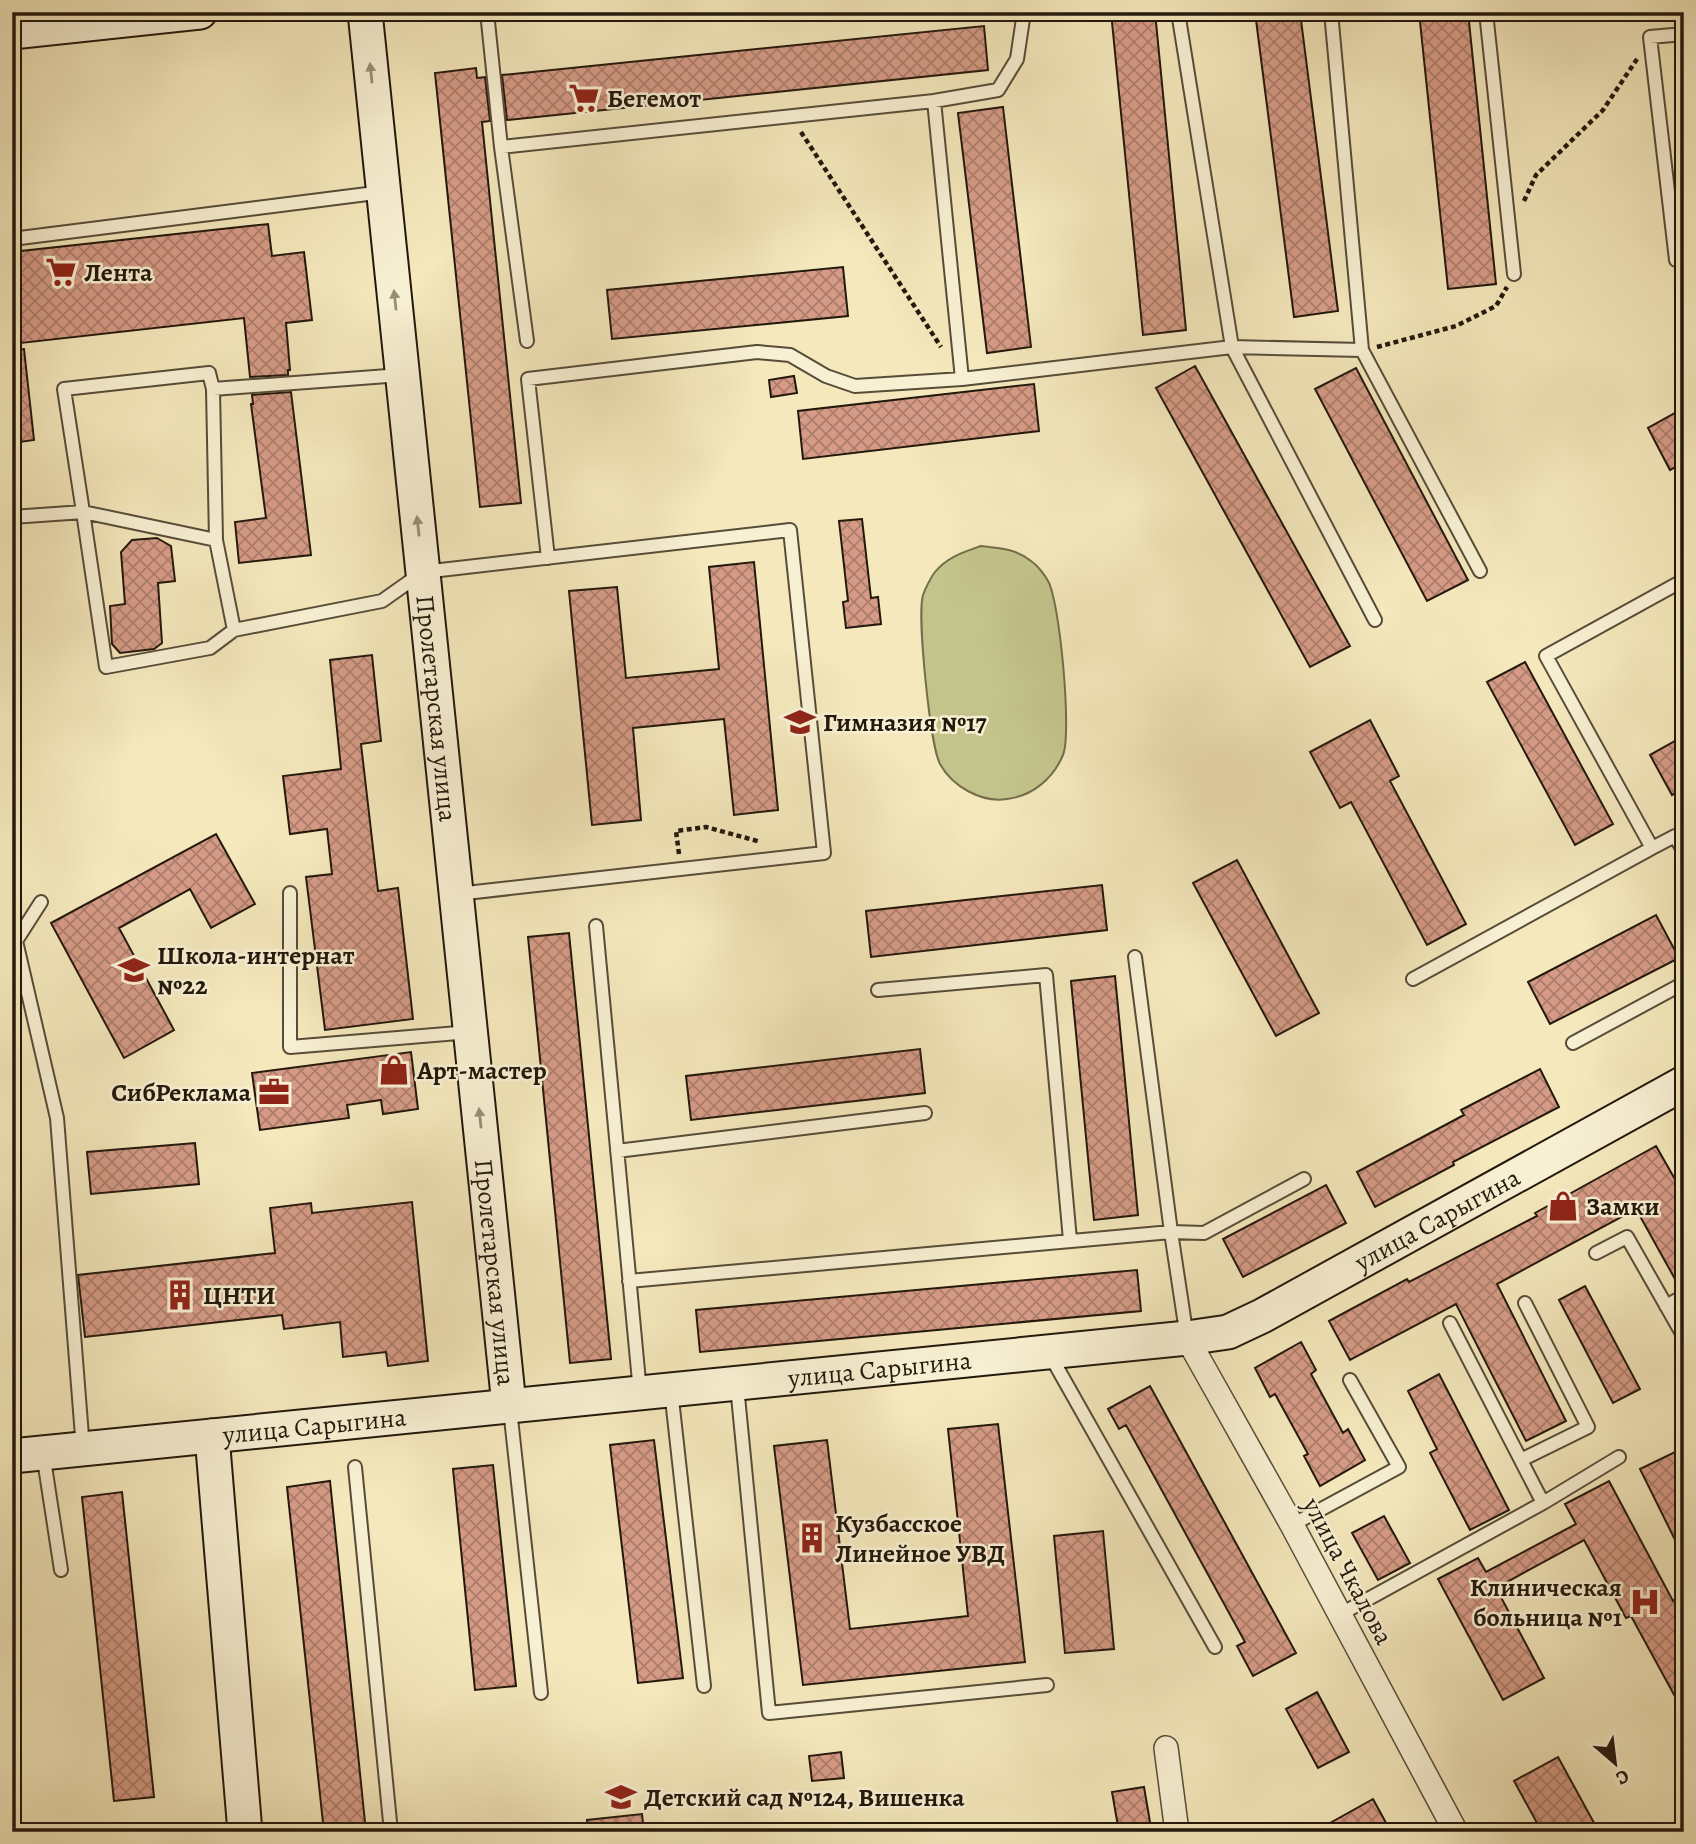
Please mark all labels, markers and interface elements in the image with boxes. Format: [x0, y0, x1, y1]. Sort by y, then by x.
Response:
one-way arrow [365, 62, 376, 84]
supermarket icon: Бегемот [567, 81, 601, 115]
place label: Бегемот [607, 81, 701, 116]
supermarket icon: Лента [44, 255, 78, 289]
place label: Лента [84, 255, 153, 290]
one-way arrow [389, 288, 400, 310]
one-way arrow [412, 515, 423, 537]
street label: Пролетарская улица [408, 593, 466, 823]
school or university icon: Гимназия №17 [783, 705, 817, 739]
place label: Гимназия №17 [823, 705, 988, 740]
place label: Школа-интернат №22 [157, 938, 355, 1003]
school or university icon: Школа-интернат №22 [117, 953, 151, 987]
shop icon: Арт-мастер [377, 1053, 411, 1087]
place label: Арт-мастер [416, 1053, 547, 1088]
place label: СибРеклама [111, 1075, 252, 1110]
office icon: СибРеклама [257, 1075, 291, 1109]
one-way arrow [474, 1106, 485, 1128]
street label: Пролетарская улица [466, 1157, 524, 1387]
street label: улица Сарыгина [1347, 1159, 1526, 1280]
shop icon: Замки [1546, 1189, 1580, 1223]
place label: Замки [1586, 1189, 1660, 1224]
building icon: ЦНТИ [163, 1278, 197, 1312]
place label: ЦНТИ [203, 1278, 275, 1313]
street label: улица Сарыгина [785, 1342, 973, 1396]
street label: улица Сарыгина [220, 1399, 408, 1452]
street label: улица Чкалова [1294, 1490, 1402, 1651]
place label: Кузбасское Линейное УВД [835, 1506, 1005, 1571]
building icon: Кузбасское Линейное УВД [795, 1521, 829, 1555]
place label: Клиническая больница №1 [1470, 1570, 1622, 1635]
hospital icon: Клиническая больница №1 [1628, 1585, 1662, 1619]
north arrow [1580, 1728, 1650, 1798]
text: С [1611, 1763, 1634, 1791]
school or university icon: Детский сад №124, Вишенка [604, 1780, 638, 1814]
place label: Детский сад №124, Вишенка [644, 1780, 965, 1815]

